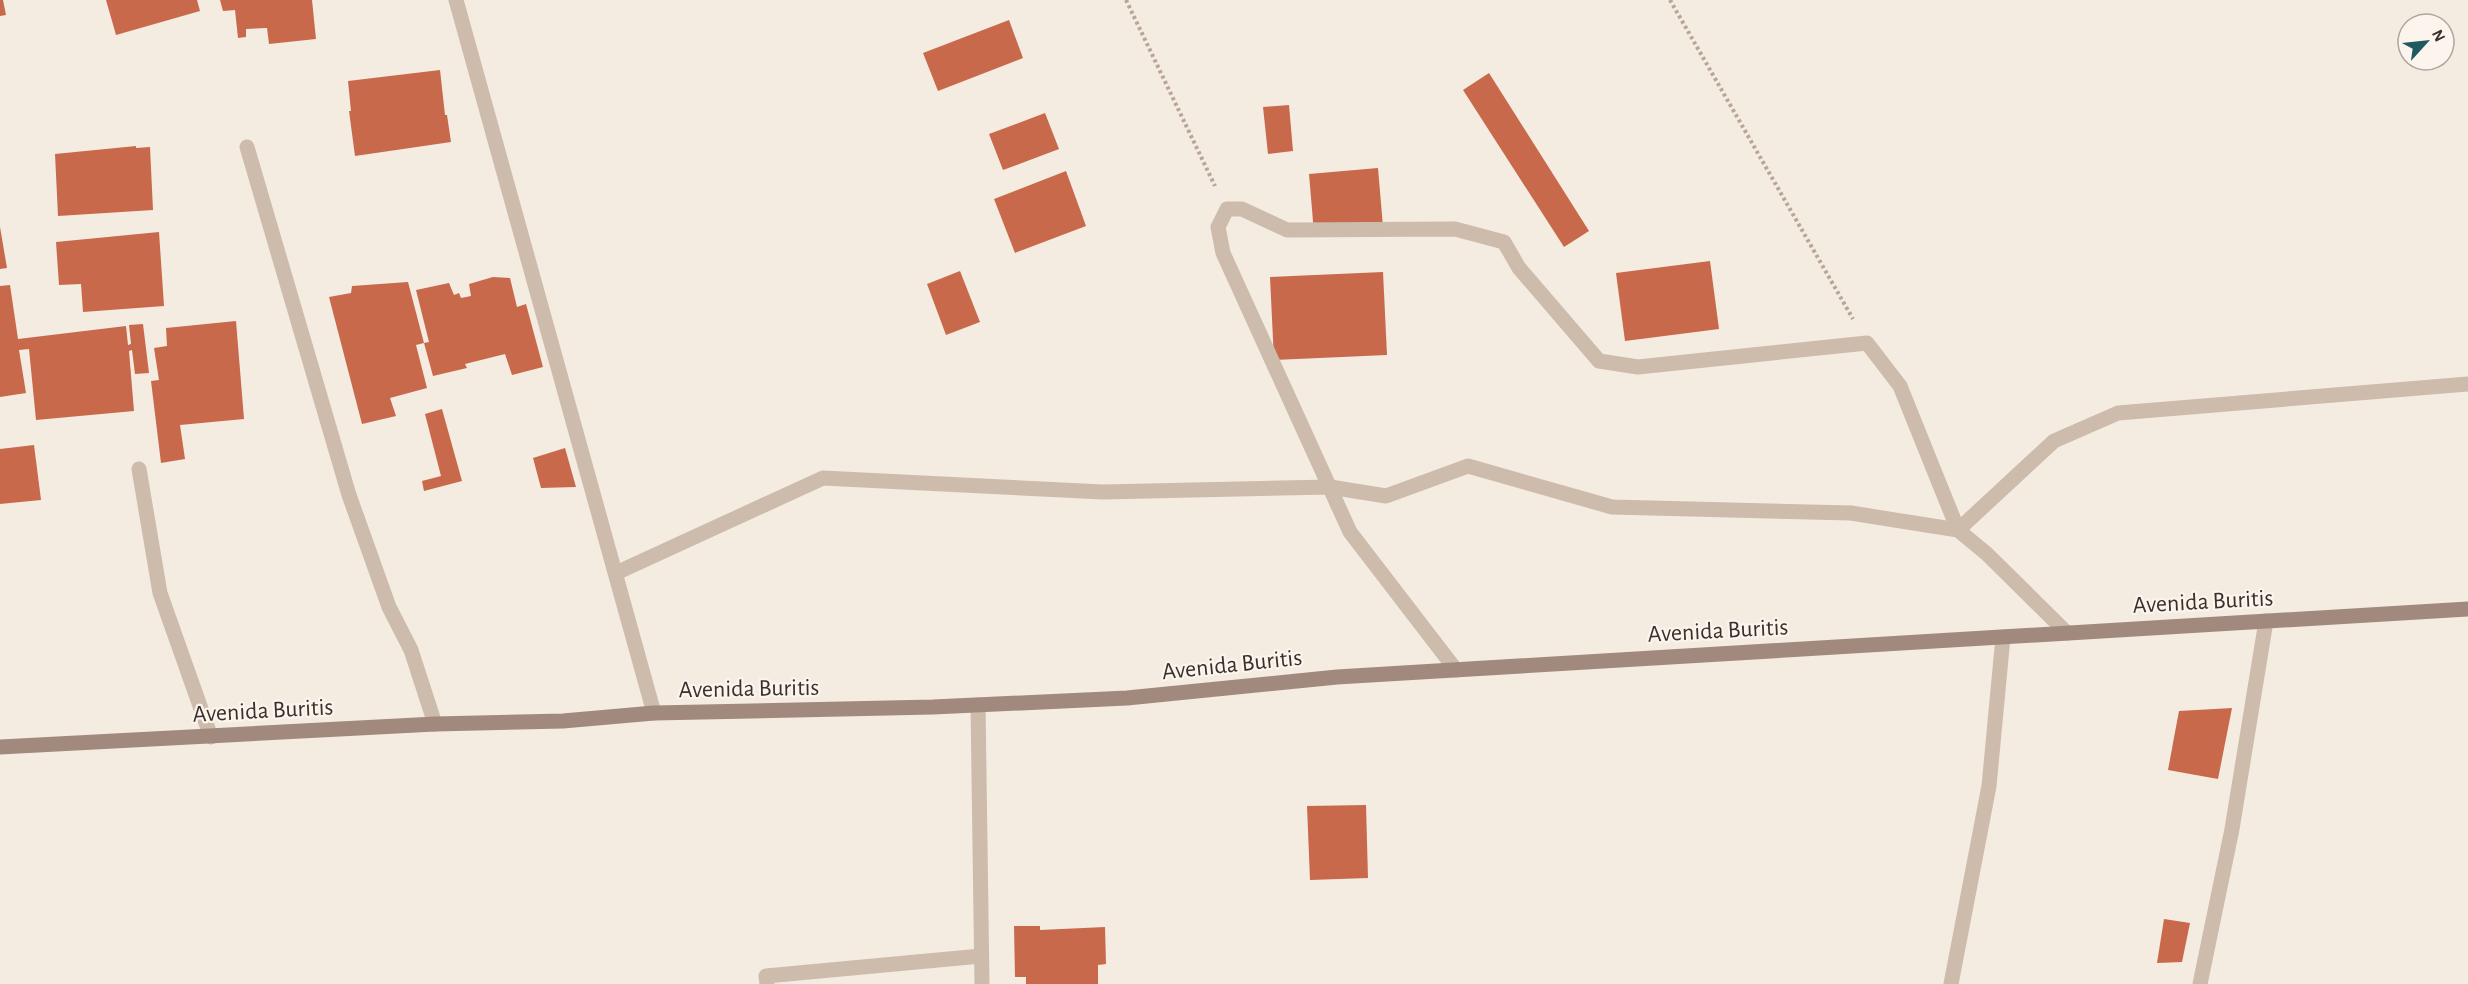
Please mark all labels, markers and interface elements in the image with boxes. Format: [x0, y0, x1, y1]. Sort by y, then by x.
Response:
north arrow [2396, 12, 2456, 72]
text: N [2429, 27, 2448, 44]
street label: Avenida Buritis [2132, 586, 2274, 618]
street label: Avenida Buritis [1647, 615, 1789, 647]
street label: Avenida Buritis [1161, 646, 1303, 684]
street label: Avenida Buritis [678, 676, 820, 702]
street label: Avenida Buritis [192, 695, 334, 727]

